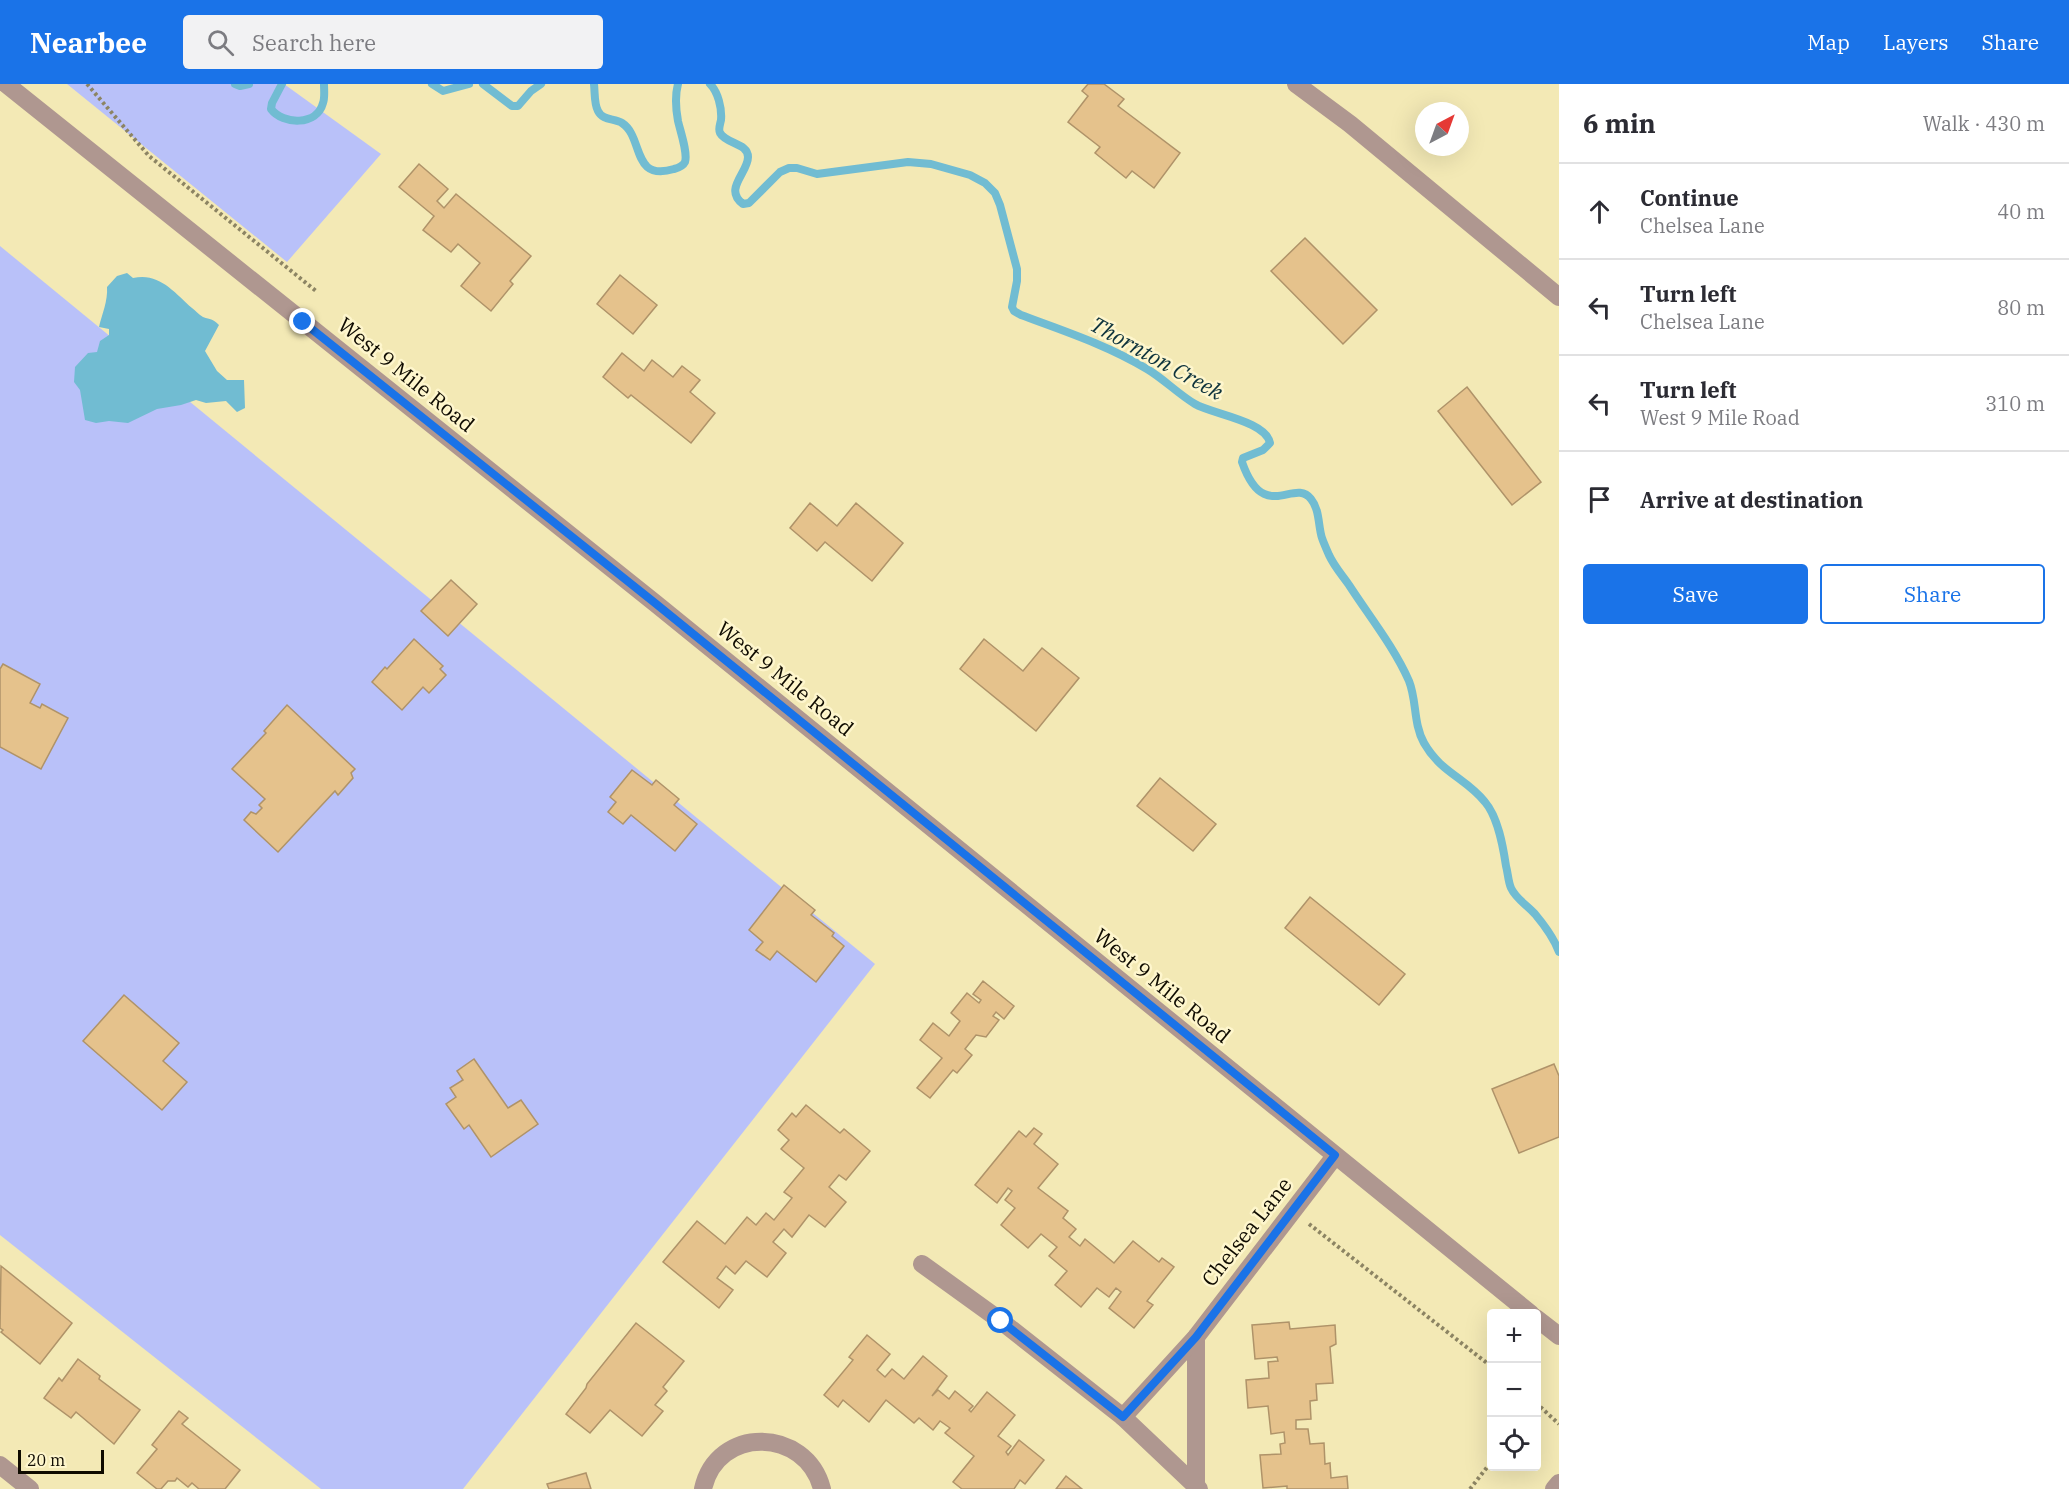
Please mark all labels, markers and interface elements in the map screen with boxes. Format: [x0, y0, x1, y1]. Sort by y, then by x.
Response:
search box [183, 15, 603, 69]
text: Nearbee [30, 24, 147, 61]
icon: search [204, 26, 237, 59]
text: Search here [252, 28, 376, 57]
text: Map [1807, 28, 1850, 56]
text: Layers [1883, 28, 1949, 56]
text: Share [1982, 28, 2039, 56]
north arrow [1415, 102, 1469, 156]
text: 6 min [1583, 106, 1656, 140]
text: Walk · 430 m [1923, 110, 2045, 137]
text: Continue [1640, 183, 1739, 212]
icon: ahead [1583, 195, 1616, 228]
text: 40 m [1997, 198, 2045, 225]
text: Chelsea Lane [1640, 212, 1765, 239]
text: Turn left [1640, 279, 1736, 308]
icon: left [1583, 291, 1616, 324]
text: 80 m [1997, 294, 2045, 321]
route end [289, 308, 315, 334]
text: Chelsea Lane [1640, 308, 1765, 335]
water label: Thornton Creek [1086, 309, 1229, 406]
street label: West 9 Mile Road [333, 310, 481, 438]
text: Turn left [1640, 375, 1736, 404]
icon: left [1583, 387, 1616, 420]
text: 310 m [1985, 390, 2045, 417]
text: West 9 Mile Road [1640, 404, 1800, 431]
icon: arrive [1583, 483, 1616, 516]
text: Arrive at destination [1640, 485, 1863, 514]
button: Save [1583, 564, 1808, 624]
button: Share [1820, 564, 2045, 624]
street label: West 9 Mile Road [712, 614, 860, 742]
street label: West 9 Mile Road [1089, 921, 1237, 1049]
street label: Chelsea Lane [1195, 1171, 1298, 1292]
route start [987, 1307, 1013, 1333]
map controls [1487, 1309, 1541, 1471]
button: + [1487, 1309, 1541, 1363]
button: − [1487, 1363, 1541, 1417]
button: locate [1487, 1417, 1541, 1471]
scale bar [18, 1447, 104, 1474]
text: 20 m [27, 1450, 65, 1470]

